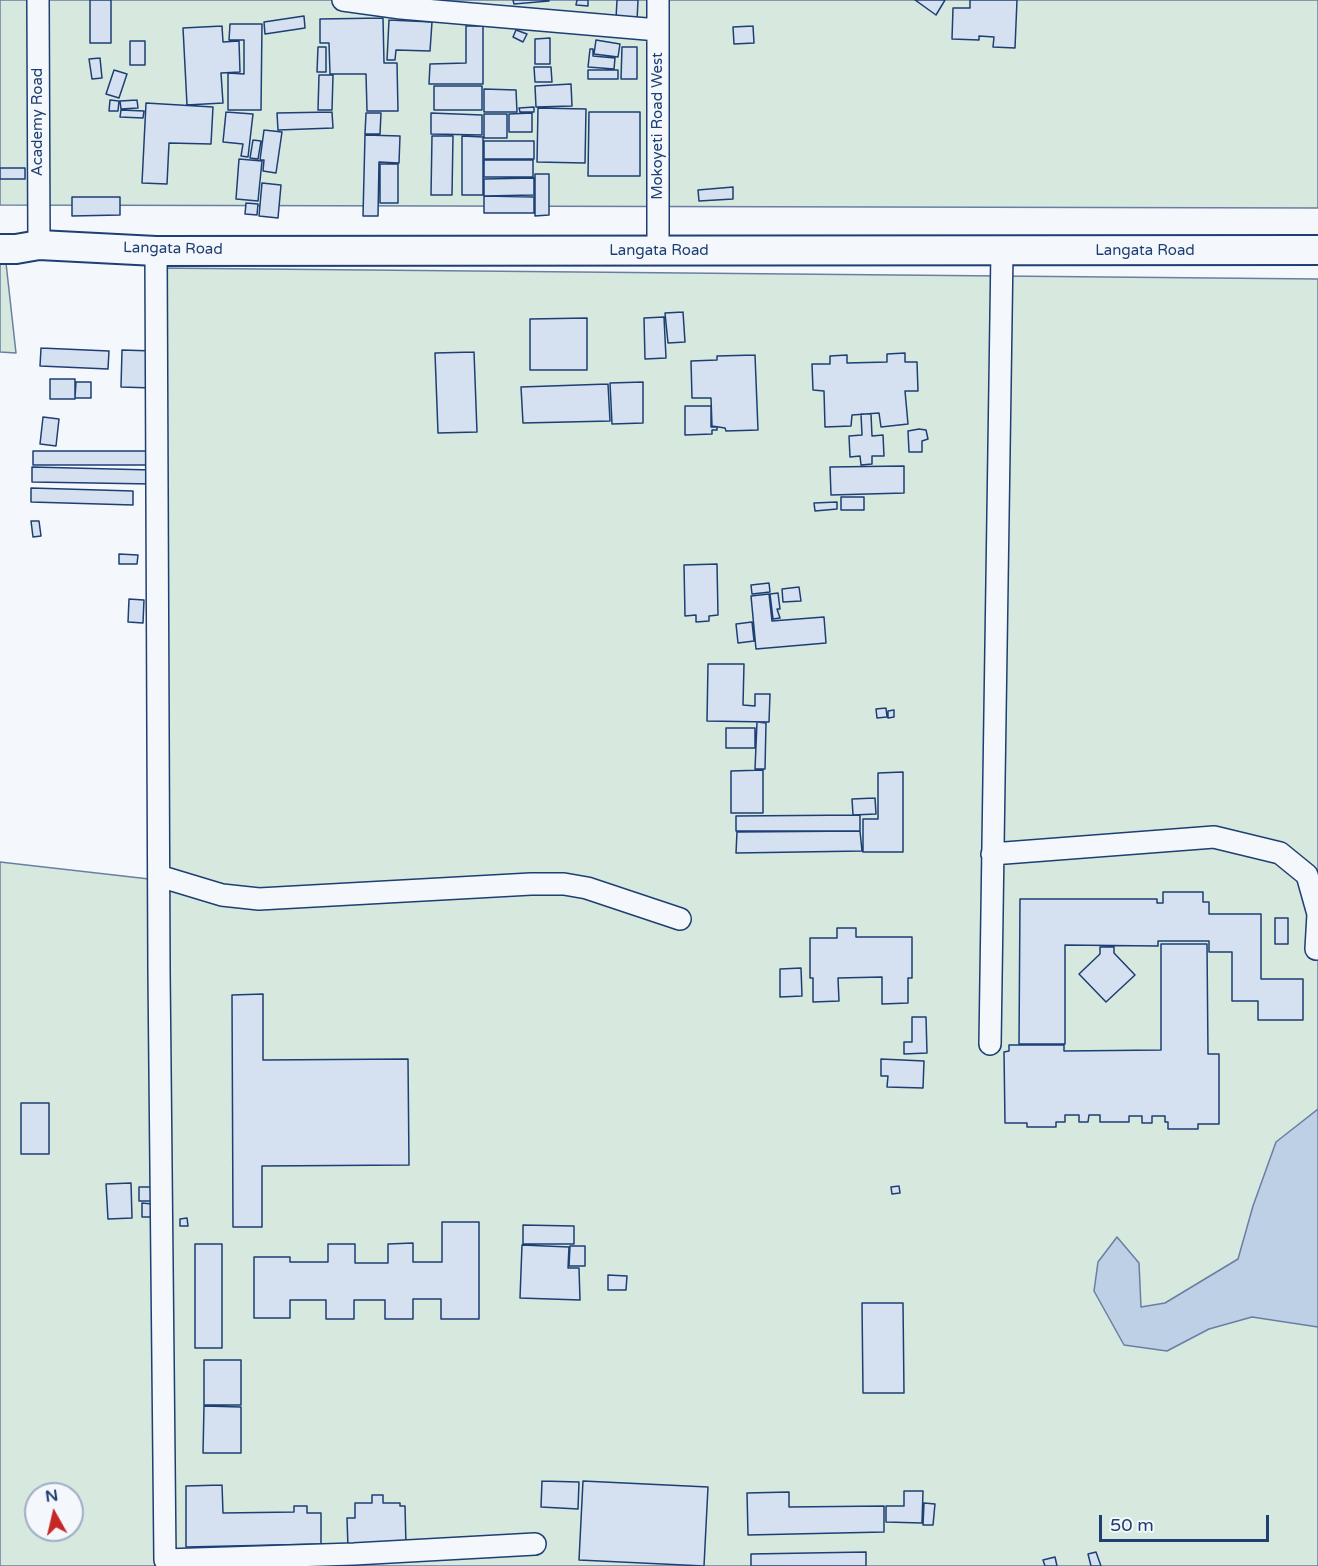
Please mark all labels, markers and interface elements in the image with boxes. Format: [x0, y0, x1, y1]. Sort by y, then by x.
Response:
street label: Mokoyeti Road West [649, 52, 667, 200]
street label: Academy Road [29, 68, 47, 176]
street label: Langata Road [123, 239, 223, 259]
street label: Langata Road [609, 242, 709, 260]
street label: Langata Road [1095, 242, 1195, 260]
north arrow [24, 1482, 84, 1542]
text: N [44, 1485, 60, 1507]
scale bar [1102, 1503, 1272, 1541]
text: 50 m [1110, 1514, 1154, 1536]

